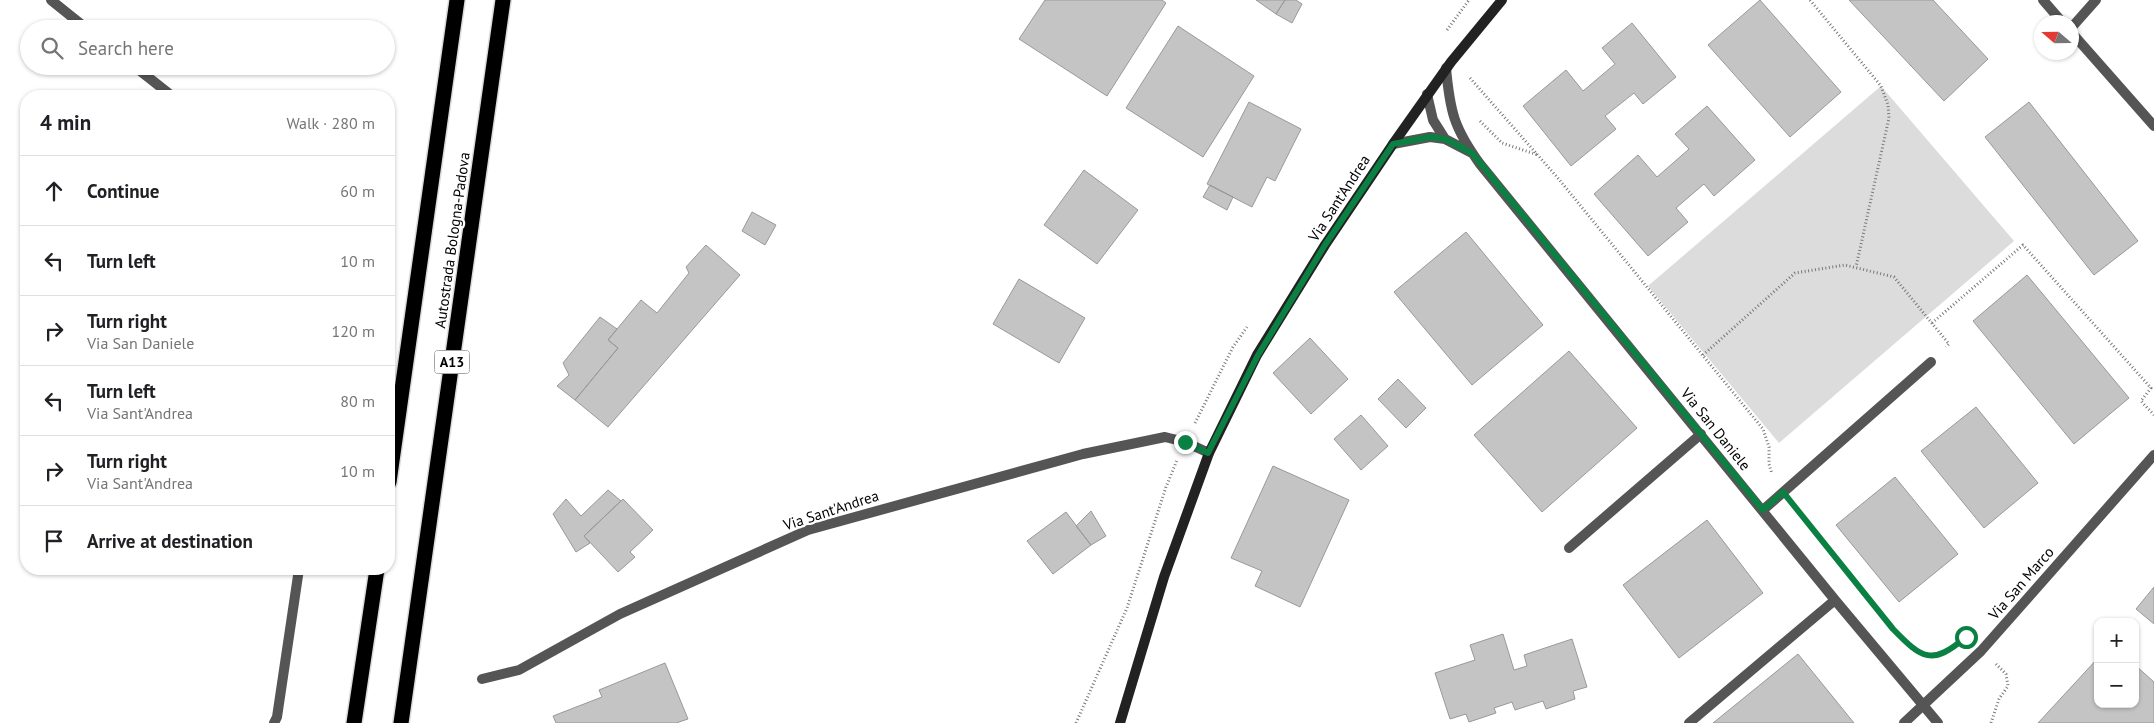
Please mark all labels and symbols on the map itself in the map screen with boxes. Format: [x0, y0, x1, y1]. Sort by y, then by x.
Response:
north arrow [2034, 15, 2079, 60]
street label: Autostrada Bologna-Padova [430, 151, 474, 329]
street label: Via Sant'Andrea [1303, 151, 1374, 246]
road number: A13 [434, 351, 470, 374]
street label: Via San Daniele [1676, 383, 1755, 474]
route end [1174, 431, 1197, 454]
street label: Via Sant'Andrea [780, 486, 881, 535]
street label: Via San Marco [1983, 543, 2058, 624]
route start [1955, 626, 1978, 649]

